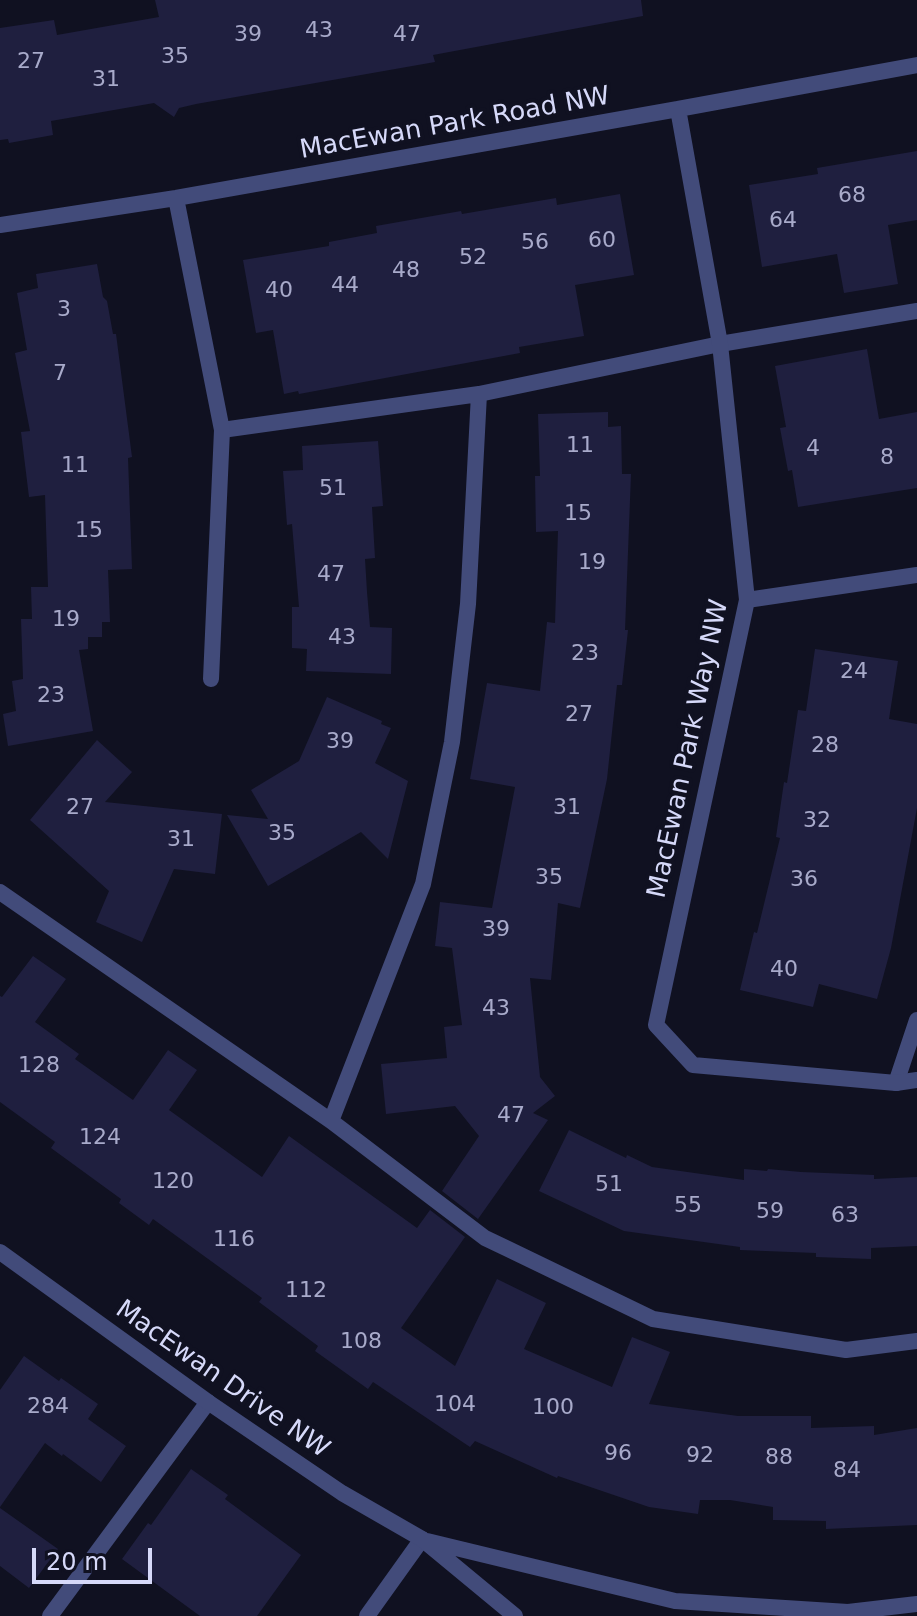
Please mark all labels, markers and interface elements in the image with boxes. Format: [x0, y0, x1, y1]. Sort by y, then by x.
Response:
house number: 43 [305, 18, 333, 44]
house number: 39 [234, 22, 262, 48]
house number: 47 [393, 22, 421, 48]
house number: 35 [161, 44, 189, 70]
house number: 27 [17, 49, 45, 75]
house number: 31 [92, 67, 120, 93]
street label: MacEwan Park Road NW [298, 81, 612, 167]
house number: 68 [838, 183, 866, 209]
house number: 64 [769, 208, 797, 234]
house number: 60 [588, 228, 616, 254]
house number: 56 [521, 230, 549, 256]
house number: 52 [459, 245, 487, 271]
house number: 48 [392, 258, 420, 284]
house number: 44 [331, 273, 359, 299]
house number: 40 [265, 278, 293, 304]
house number: 3 [57, 297, 71, 323]
house number: 7 [53, 361, 67, 387]
house number: 11 [566, 433, 594, 459]
house number: 4 [806, 436, 820, 462]
house number: 8 [880, 445, 894, 471]
house number: 11 [61, 453, 89, 479]
house number: 51 [319, 476, 347, 502]
house number: 15 [564, 501, 592, 527]
house number: 15 [75, 518, 103, 544]
house number: 19 [578, 550, 606, 576]
house number: 47 [317, 562, 345, 588]
street label: MacEwan Park Way NW [642, 597, 736, 901]
house number: 19 [52, 607, 80, 633]
house number: 43 [328, 625, 356, 651]
house number: 23 [571, 641, 599, 667]
house number: 24 [840, 659, 868, 685]
house number: 23 [37, 683, 65, 709]
house number: 27 [565, 702, 593, 728]
house number: 39 [326, 729, 354, 755]
house number: 28 [811, 733, 839, 759]
house number: 27 [66, 795, 94, 821]
house number: 31 [553, 795, 581, 821]
house number: 32 [803, 808, 831, 834]
house number: 35 [268, 821, 296, 847]
house number: 31 [167, 827, 195, 853]
house number: 35 [535, 865, 563, 891]
house number: 36 [790, 867, 818, 893]
house number: 39 [482, 917, 510, 943]
house number: 40 [770, 957, 798, 983]
house number: 43 [482, 996, 510, 1022]
house number: 128 [18, 1053, 60, 1079]
house number: 47 [497, 1103, 525, 1129]
house number: 124 [79, 1125, 121, 1151]
house number: 120 [152, 1169, 194, 1195]
house number: 51 [595, 1172, 623, 1198]
house number: 55 [674, 1193, 702, 1219]
house number: 59 [756, 1199, 784, 1225]
house number: 63 [831, 1203, 859, 1229]
house number: 116 [213, 1227, 255, 1253]
house number: 112 [285, 1278, 327, 1304]
street label: MacEwan Drive NW [109, 1294, 335, 1466]
house number: 108 [340, 1329, 382, 1355]
house number: 104 [434, 1392, 476, 1418]
house number: 284 [27, 1394, 69, 1420]
house number: 100 [532, 1395, 574, 1421]
house number: 96 [604, 1441, 632, 1467]
house number: 92 [686, 1443, 714, 1469]
house number: 88 [765, 1445, 793, 1471]
house number: 84 [833, 1458, 861, 1484]
scale bar [36, 1532, 156, 1582]
text: 20 m [46, 1548, 108, 1576]

